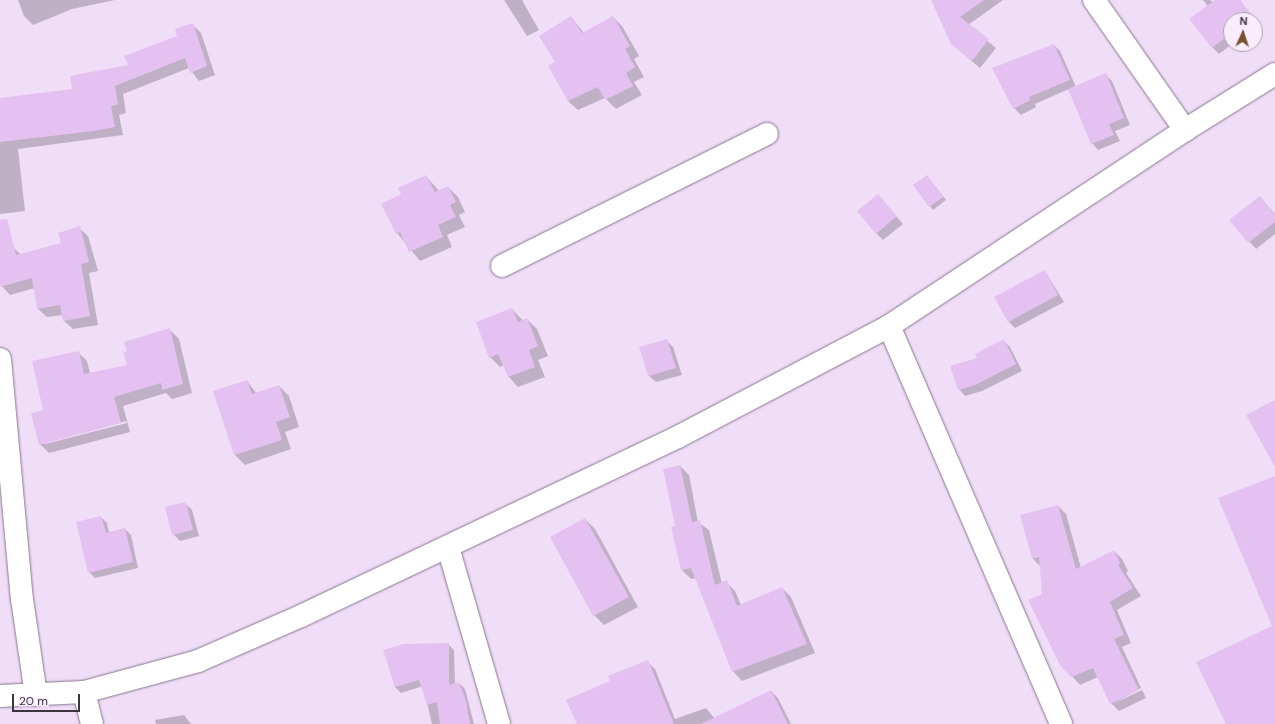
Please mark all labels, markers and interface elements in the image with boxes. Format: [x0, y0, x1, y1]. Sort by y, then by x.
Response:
north arrow [1223, 12, 1263, 52]
text: N [1239, 14, 1248, 28]
scale bar [14, 686, 82, 712]
text: 20 m [19, 693, 48, 709]

